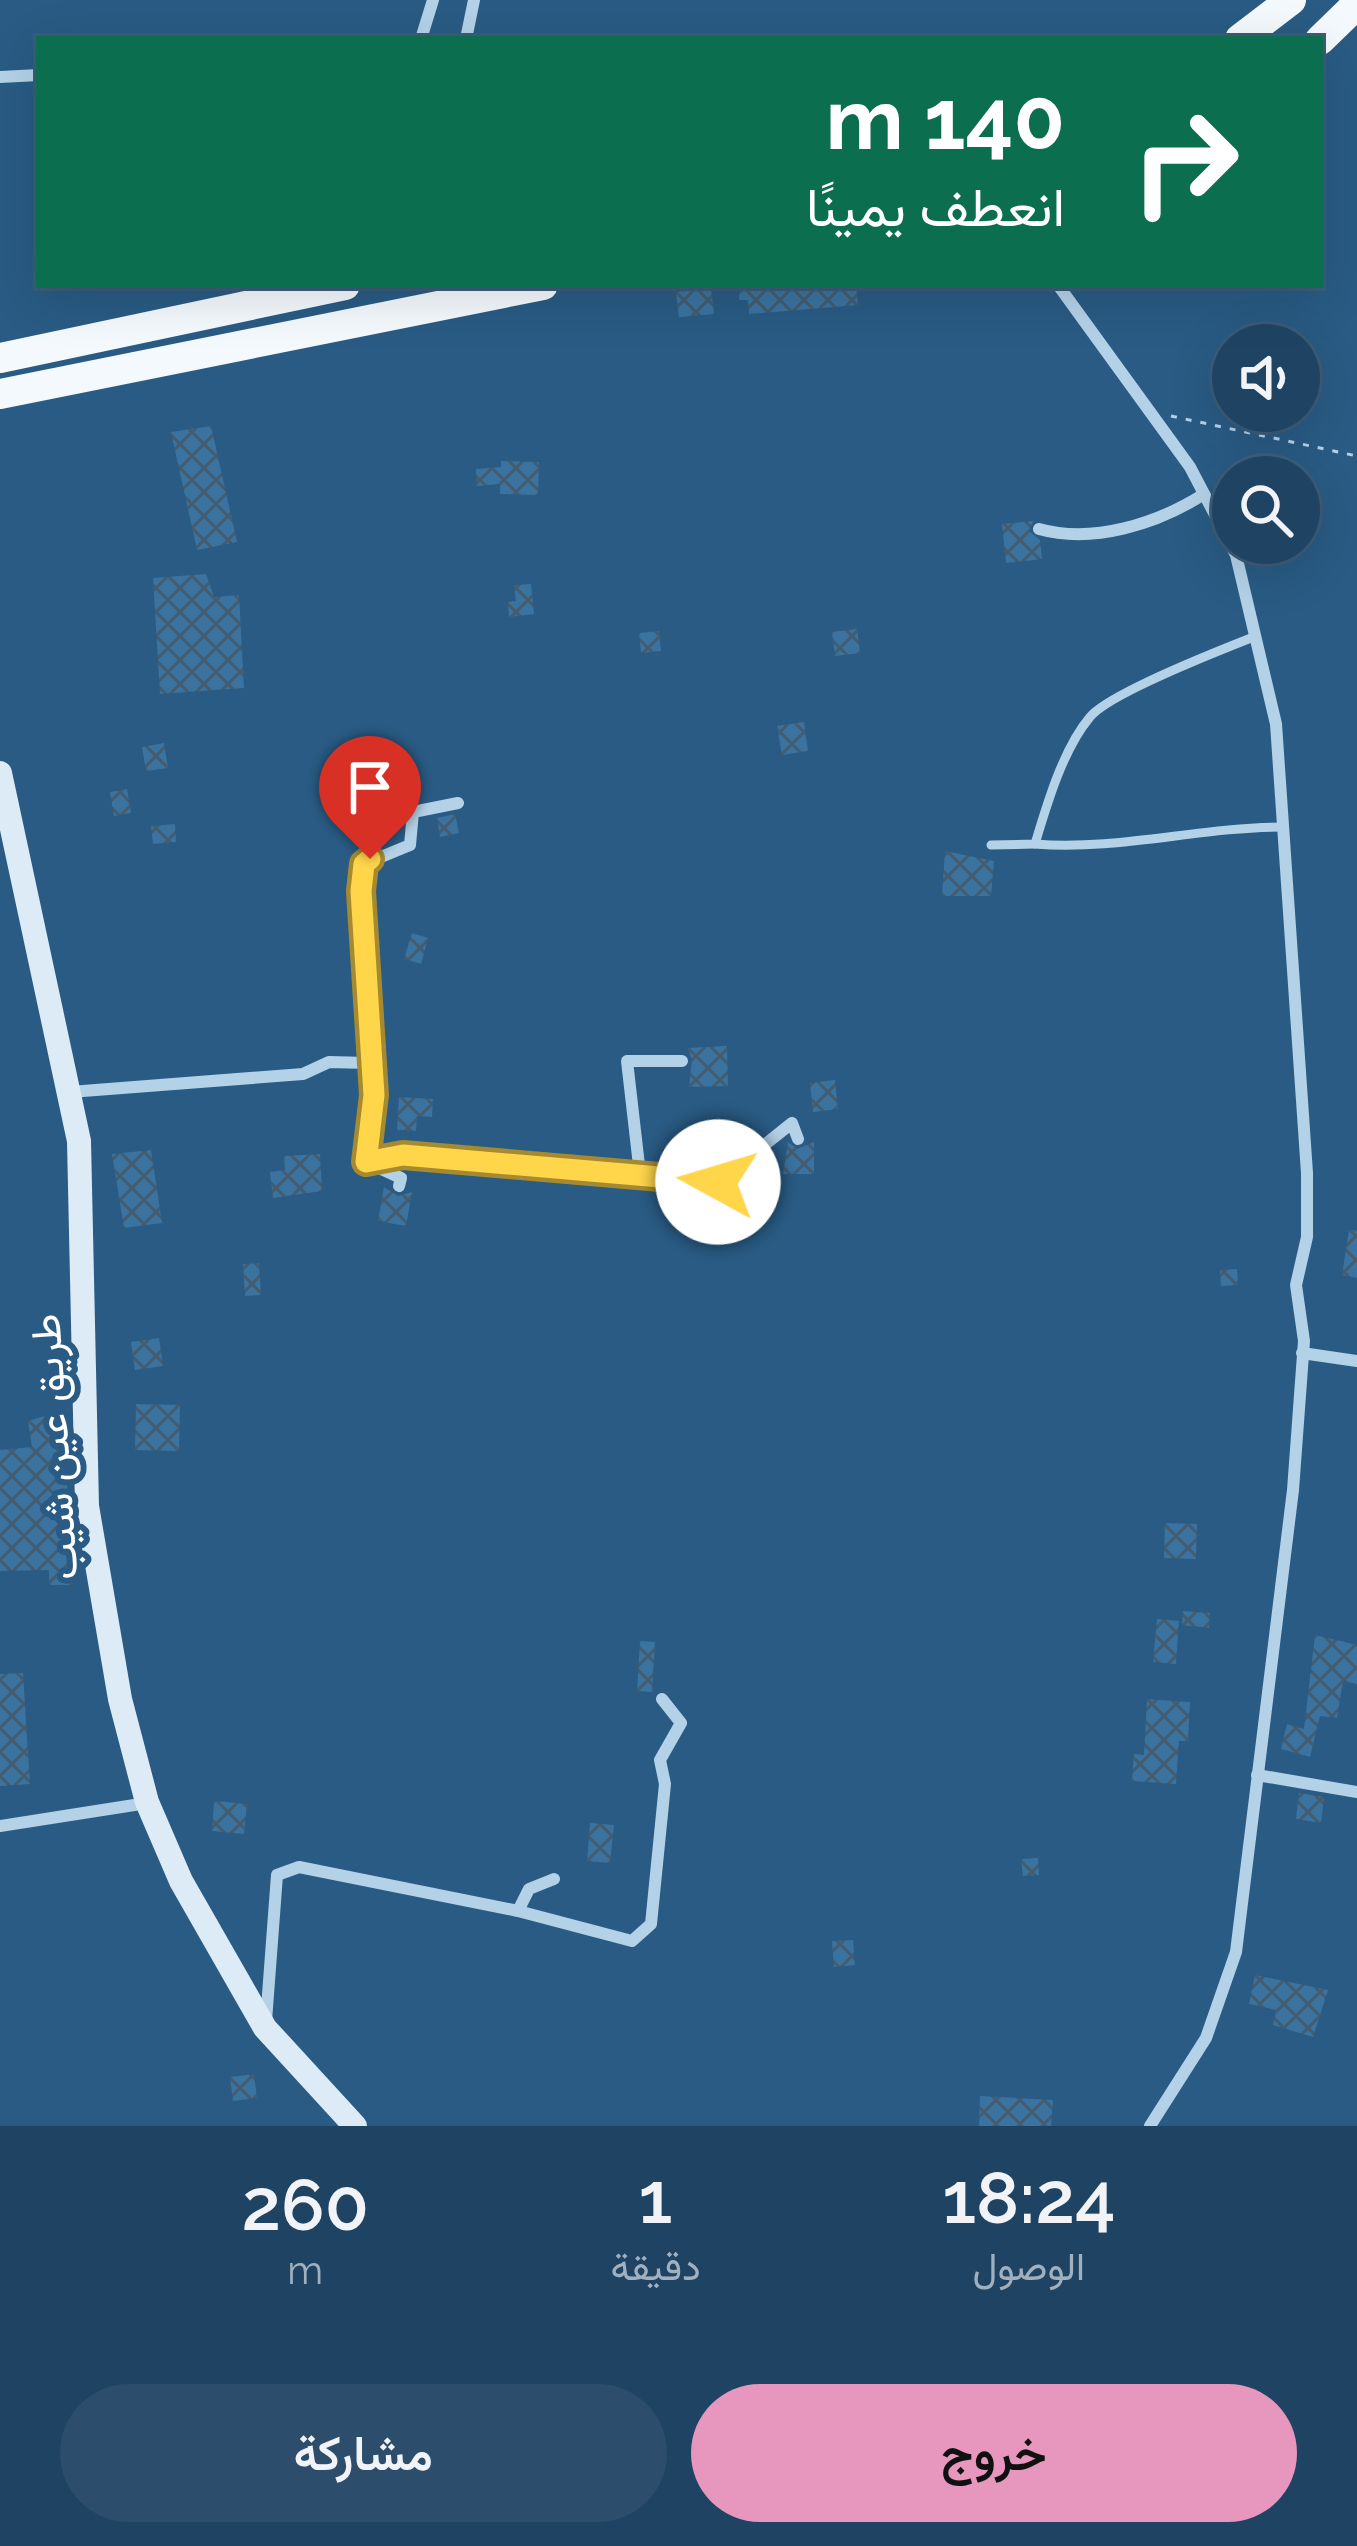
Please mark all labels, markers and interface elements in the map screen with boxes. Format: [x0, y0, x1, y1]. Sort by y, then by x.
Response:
text: 140 m [826, 70, 1065, 169]
icon: right [1107, 84, 1263, 240]
text: انعطف يمينًا [806, 175, 1065, 239]
map controls [1212, 324, 1320, 564]
button: sound [1212, 324, 1320, 432]
button: search [1212, 456, 1320, 564]
pin [319, 736, 421, 859]
icon: arrive [337, 754, 403, 820]
position arrow [655, 1119, 781, 1245]
street label: طريق عين شيب [20, 1312, 90, 1582]
text: 1 [639, 2155, 673, 2240]
text: 18:24 [942, 2155, 1116, 2240]
text: 260 [241, 2162, 369, 2247]
text: دقيقة [610, 2243, 701, 2289]
text: الوصول [973, 2243, 1085, 2289]
text: m [287, 2247, 323, 2293]
button: مشاركة [60, 2384, 667, 2522]
button: خروج [691, 2384, 1297, 2522]

